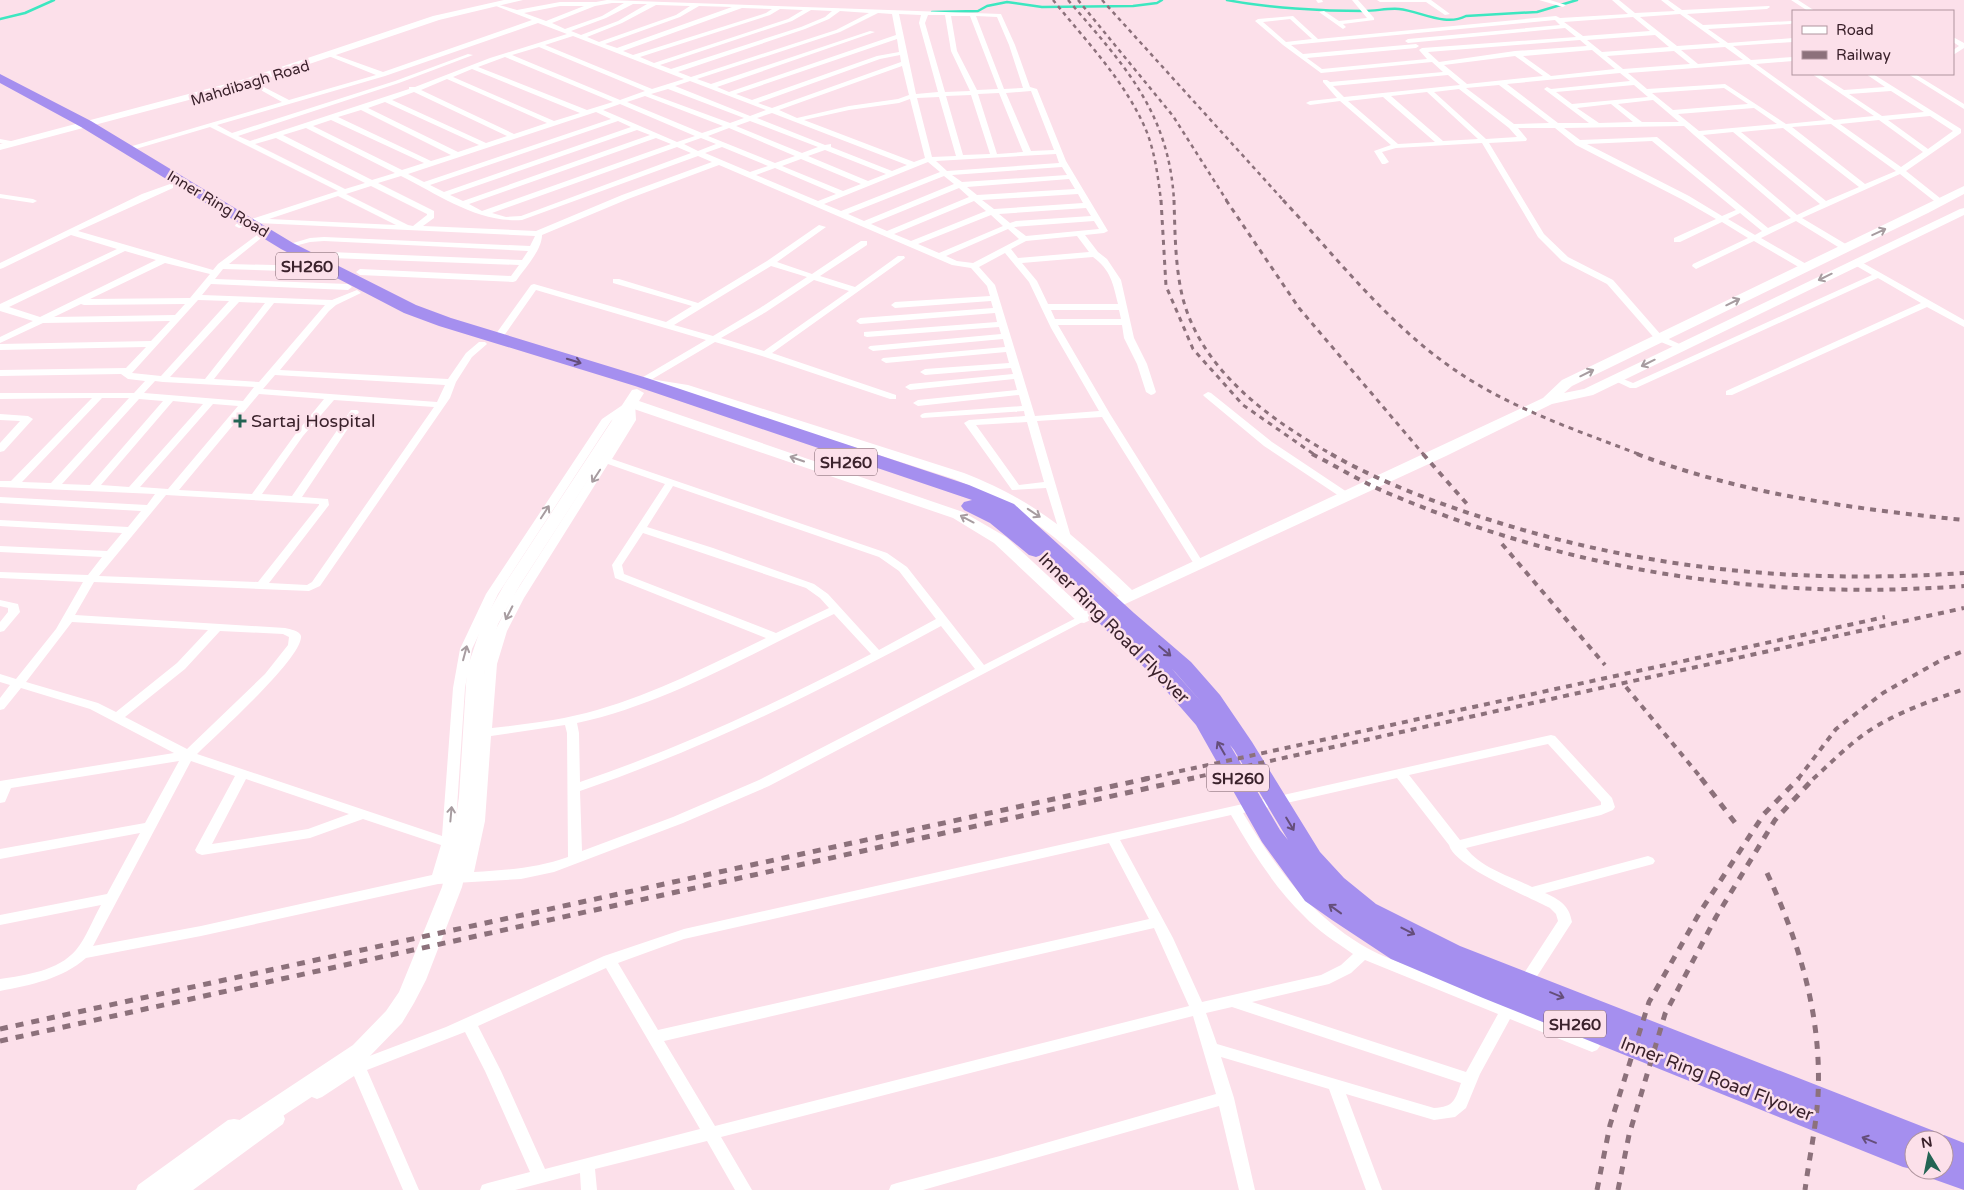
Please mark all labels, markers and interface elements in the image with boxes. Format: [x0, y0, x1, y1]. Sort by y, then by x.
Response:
legend [1792, 10, 1954, 75]
text: Road [1836, 21, 1874, 39]
text: Railway [1836, 46, 1891, 64]
street label: Mahdibagh Road [188, 56, 312, 110]
street label: Inner Ring Road [164, 167, 272, 241]
one-way arrow [1871, 227, 1886, 236]
road number: SH260 [276, 252, 338, 280]
one-way arrow [1818, 273, 1833, 282]
one-way arrow [1725, 297, 1740, 306]
one-way arrow [566, 357, 582, 366]
one-way arrow [1641, 359, 1656, 369]
one-way arrow [1579, 368, 1594, 378]
place label: Sartaj Hospital [251, 410, 376, 432]
marker: Sartaj Hospital [233, 414, 247, 428]
road number: SH260 [815, 448, 877, 476]
one-way arrow [790, 454, 805, 463]
one-way arrow [590, 468, 600, 482]
one-way arrow [541, 506, 551, 520]
one-way arrow [1027, 509, 1041, 519]
one-way arrow [959, 514, 974, 524]
street label: Inner Ring Road Flyover [1034, 548, 1194, 708]
one-way arrow [504, 606, 514, 621]
one-way arrow [461, 645, 470, 661]
one-way arrow [1158, 645, 1171, 656]
one-way arrow [1215, 742, 1225, 756]
road number: SH260 [1207, 764, 1269, 791]
one-way arrow [447, 807, 456, 823]
one-way arrow [1286, 817, 1296, 831]
one-way arrow [1329, 904, 1342, 915]
one-way arrow [1400, 927, 1415, 936]
one-way arrow [1549, 991, 1564, 1000]
road number: SH260 [1544, 1011, 1606, 1038]
street label: Inner Ring Road Flyover [1617, 1032, 1817, 1126]
north arrow [1904, 1130, 1954, 1180]
text: N [1920, 1133, 1934, 1152]
one-way arrow [1862, 1134, 1877, 1144]

